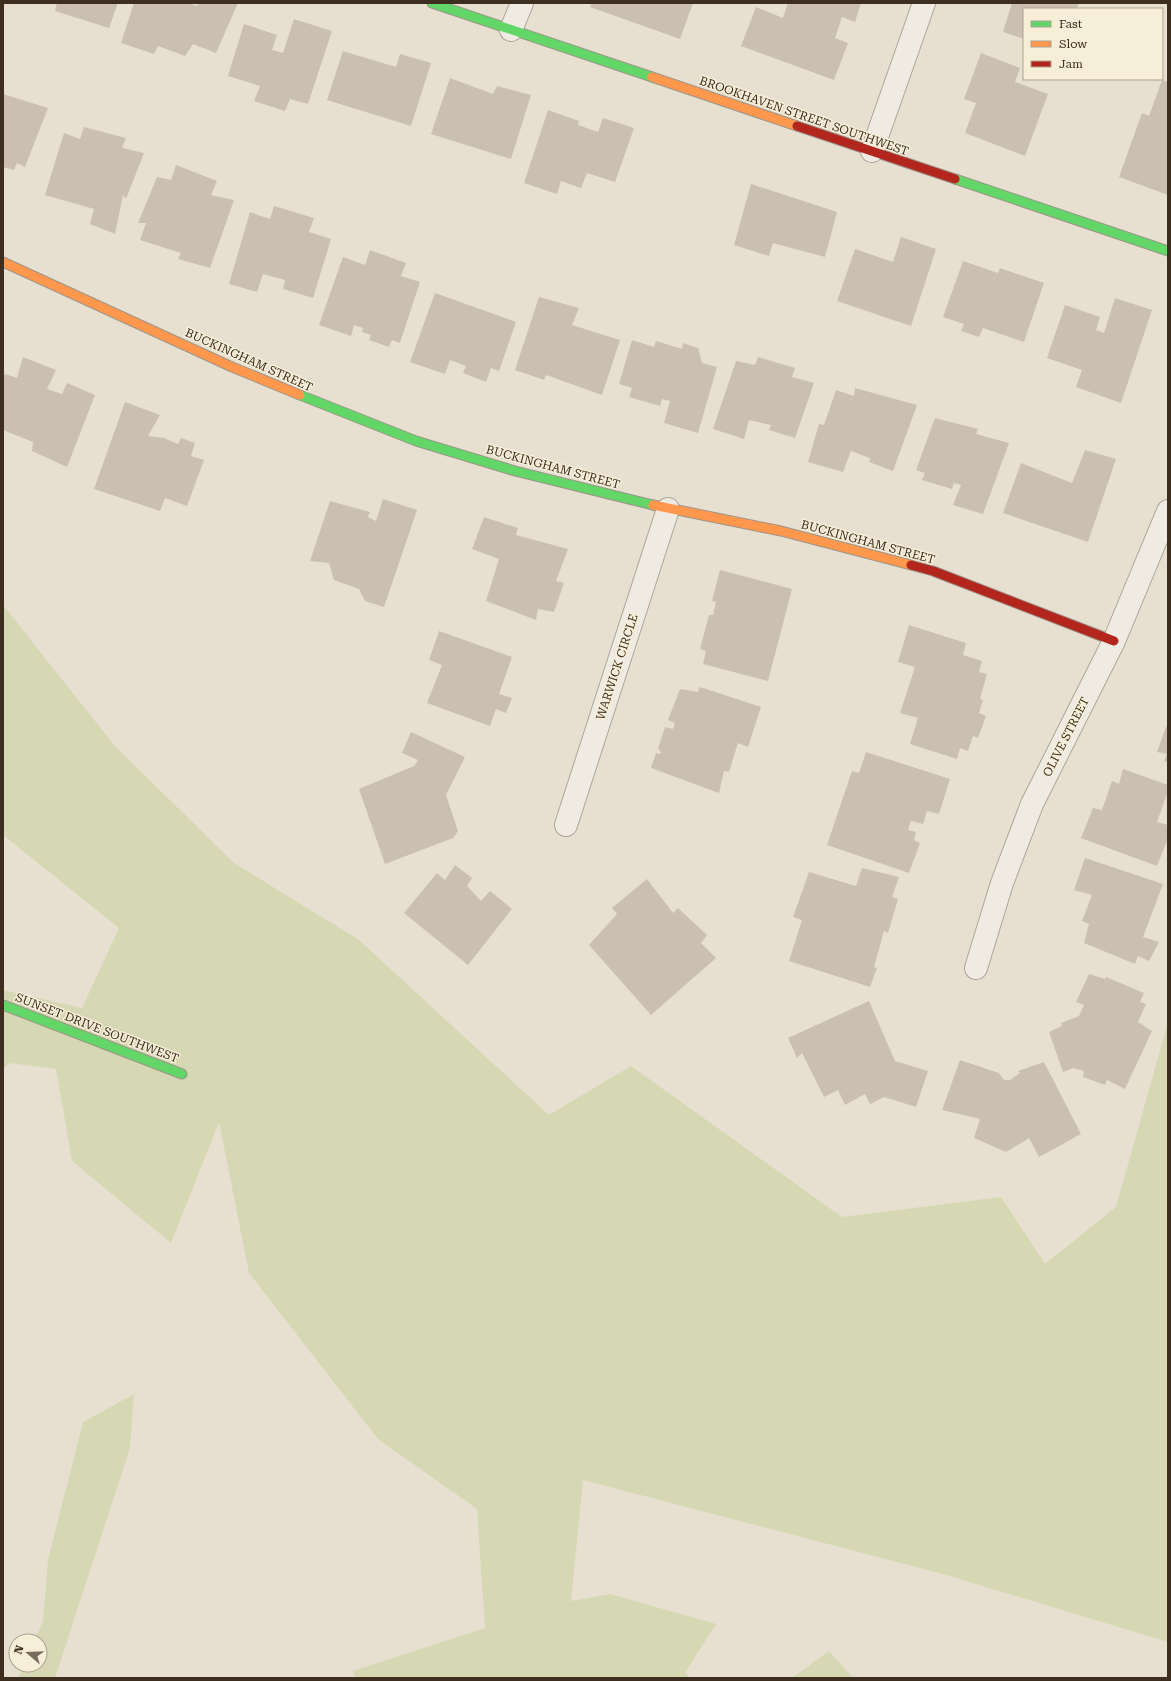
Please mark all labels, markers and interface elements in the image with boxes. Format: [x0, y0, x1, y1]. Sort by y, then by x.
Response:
legend [1023, 8, 1163, 80]
text: Fast [1059, 17, 1083, 31]
text: Slow [1059, 37, 1087, 51]
text: Jam [1059, 57, 1083, 71]
street label: BROOKHAVEN STREET SOUTHWEST [698, 74, 910, 158]
street label: BUCKINGHAM STREET [183, 326, 315, 394]
street label: BUCKINGHAM STREET [485, 442, 621, 492]
street label: BUCKINGHAM STREET [800, 517, 936, 567]
street label: WARWICK CIRCLE [593, 612, 641, 722]
street label: OLIVE STREET [1040, 695, 1092, 779]
street label: SUNSET DRIVE SOUTHWEST [13, 990, 181, 1066]
north arrow [8, 1633, 48, 1673]
text: N [11, 1643, 27, 1656]

